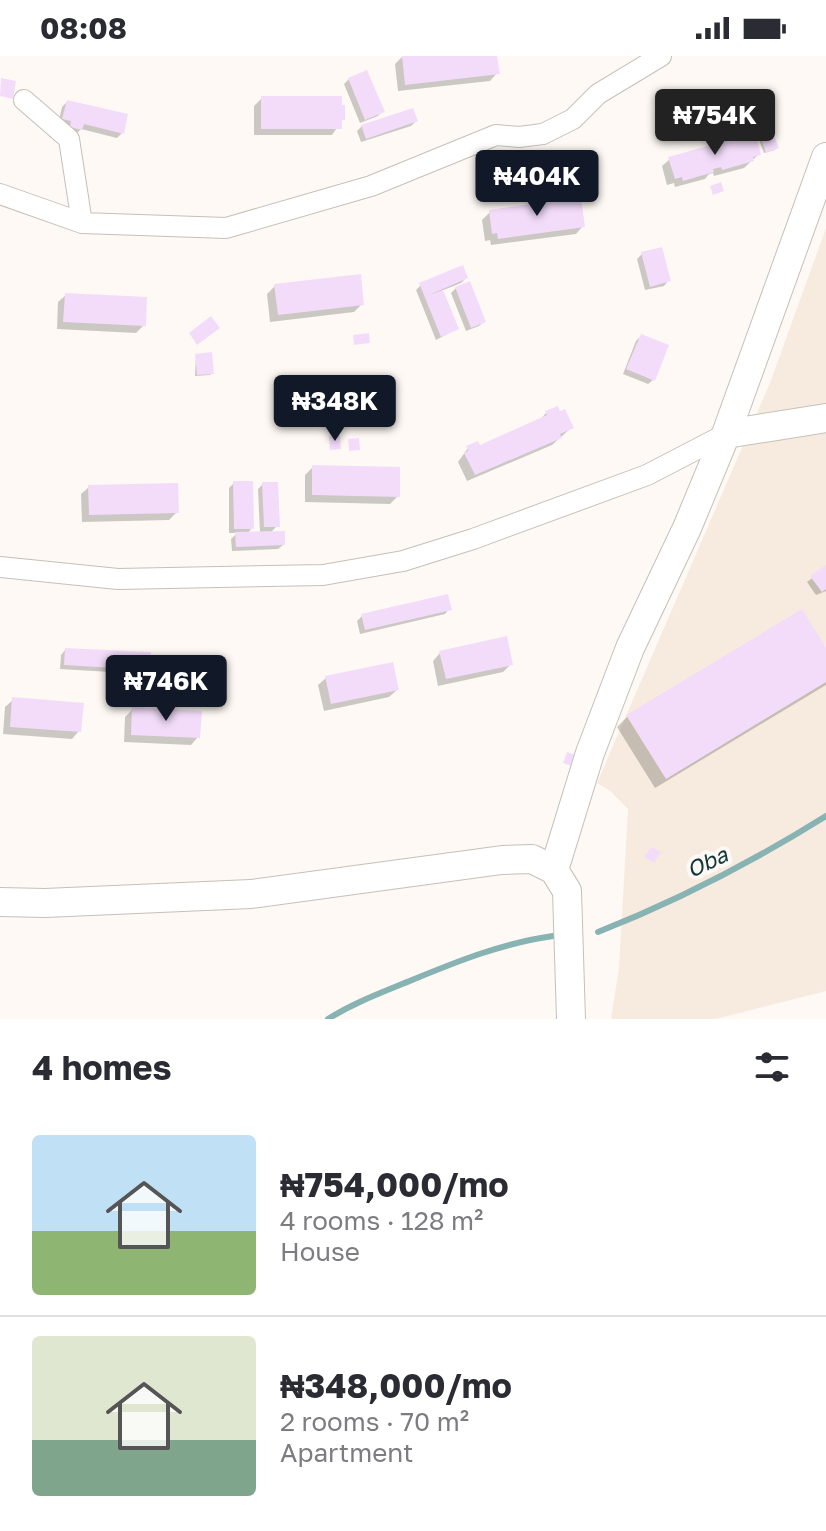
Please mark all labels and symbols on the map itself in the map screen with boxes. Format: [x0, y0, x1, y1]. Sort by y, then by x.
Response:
pin: ₦754K [659, 89, 771, 157]
pin: ₦404K [481, 150, 593, 218]
pin: ₦348K [279, 375, 391, 443]
pin: ₦746K [110, 655, 222, 723]
water label: Oba [682, 840, 733, 883]

